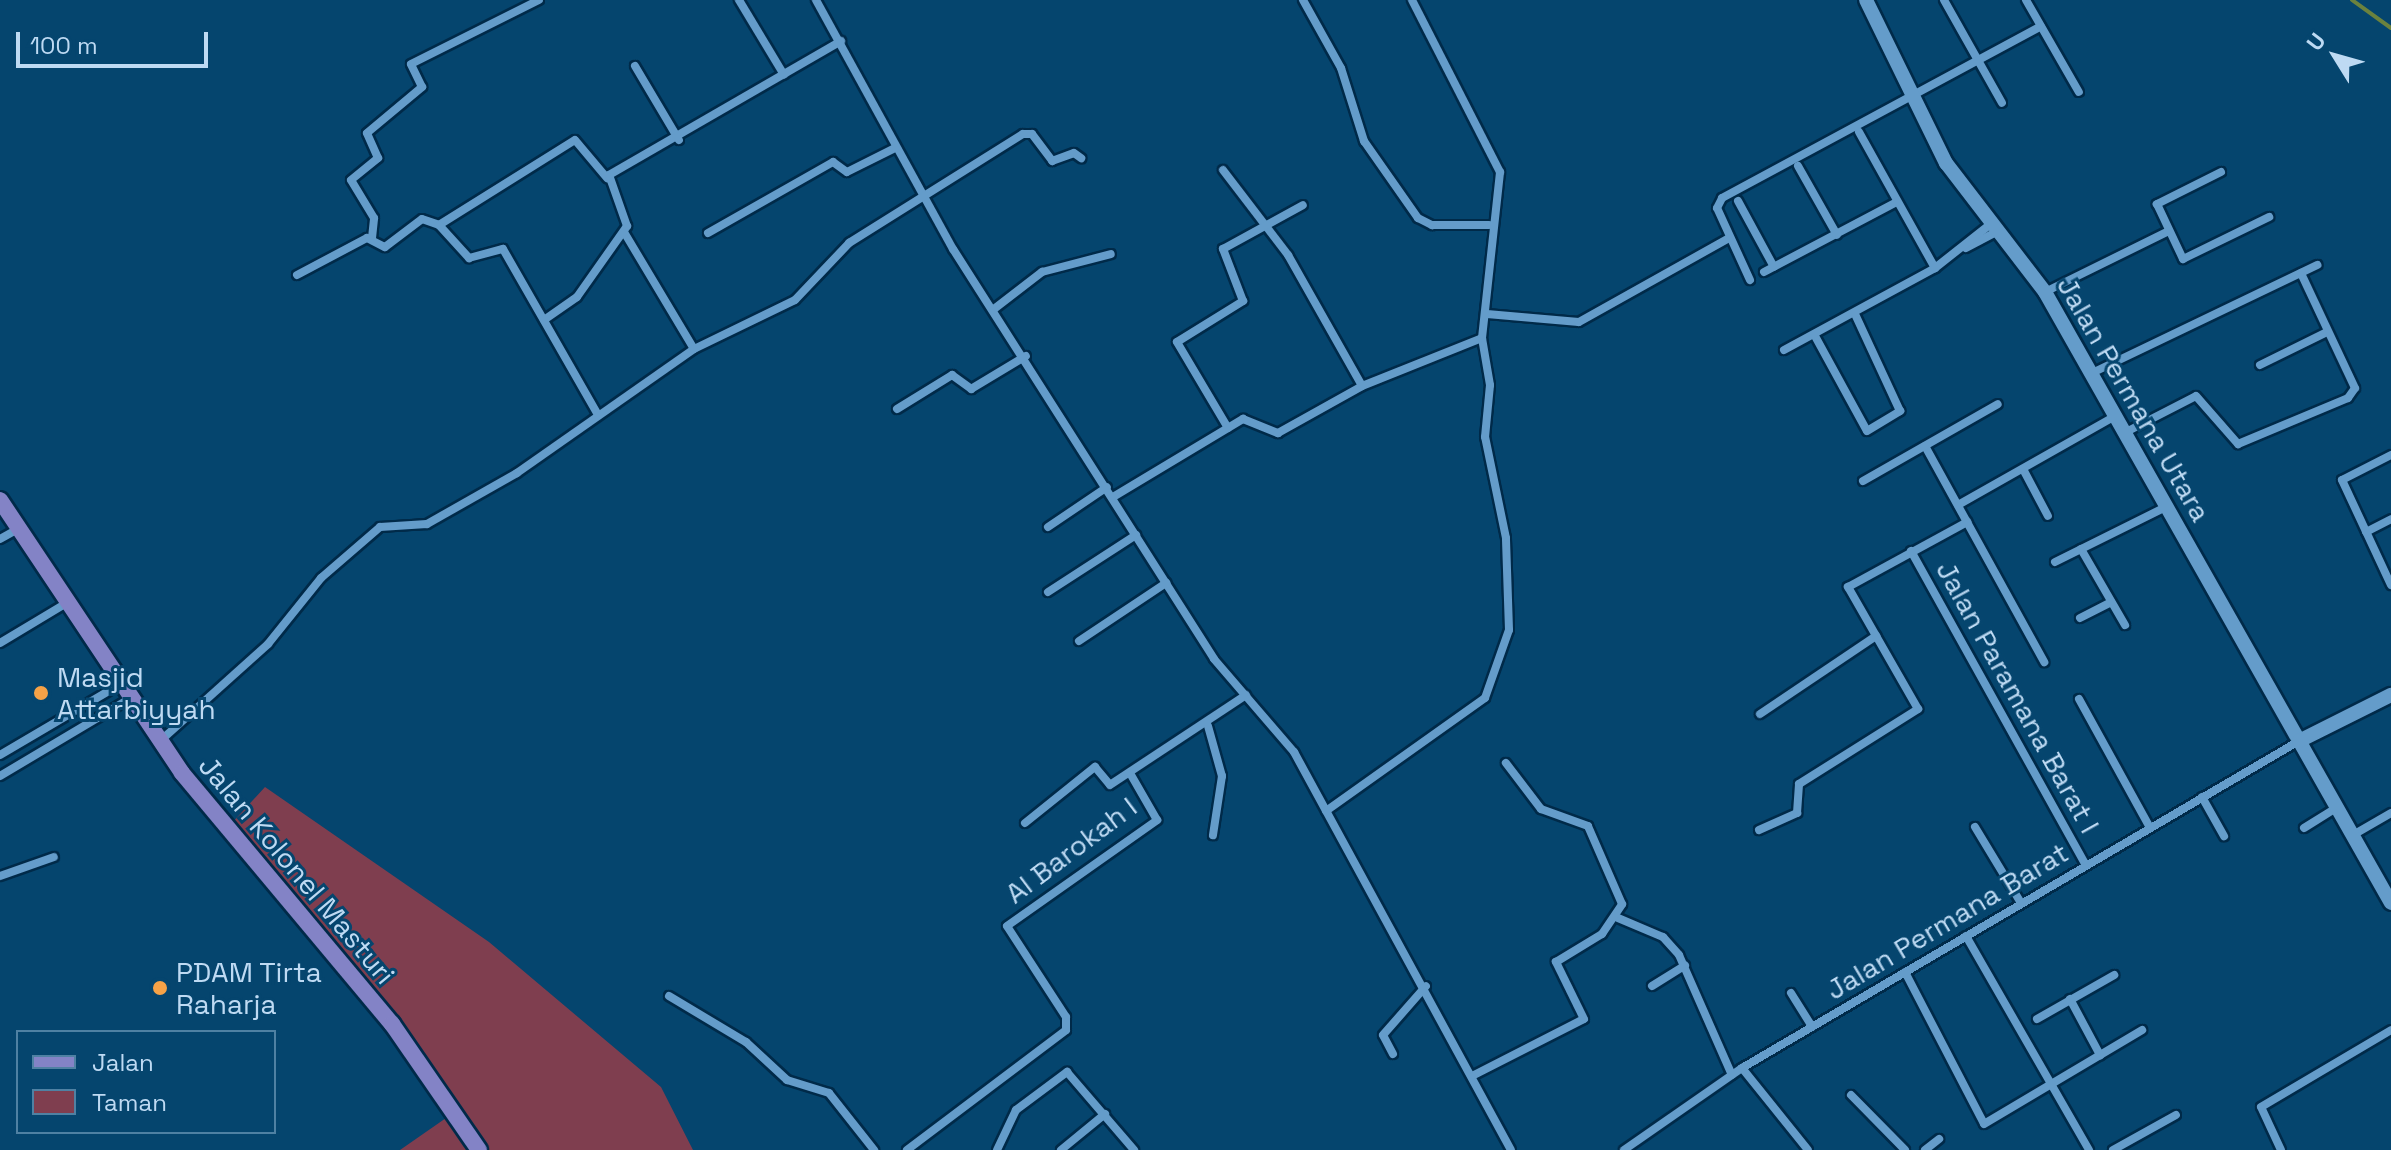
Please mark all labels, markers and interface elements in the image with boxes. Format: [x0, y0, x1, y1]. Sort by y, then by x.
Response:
scale bar [20, 16, 212, 66]
north arrow [2295, 16, 2375, 96]
text: U [2300, 27, 2331, 56]
text: 100 m [30, 30, 98, 61]
street label: Jalan Permana Utara [2050, 271, 2218, 527]
street label: Jalan Paramana Barat I [1929, 555, 2107, 839]
place label: Masjid Attarbiyyah [57, 660, 216, 726]
marker: Masjid Attarbiyyah [32, 684, 50, 702]
street label: Jalan Kolonel Masturi [192, 749, 402, 991]
street label: Al Barokah I [999, 790, 1143, 910]
street label: Jalan Permana Barat [1820, 835, 2074, 1007]
place label: PDAM Tirta Raharja [176, 955, 323, 1021]
marker: PDAM Tirta Raharja [151, 979, 169, 997]
legend [16, 1030, 276, 1134]
text: Jalan [92, 1047, 154, 1078]
text: Taman [92, 1087, 167, 1118]

